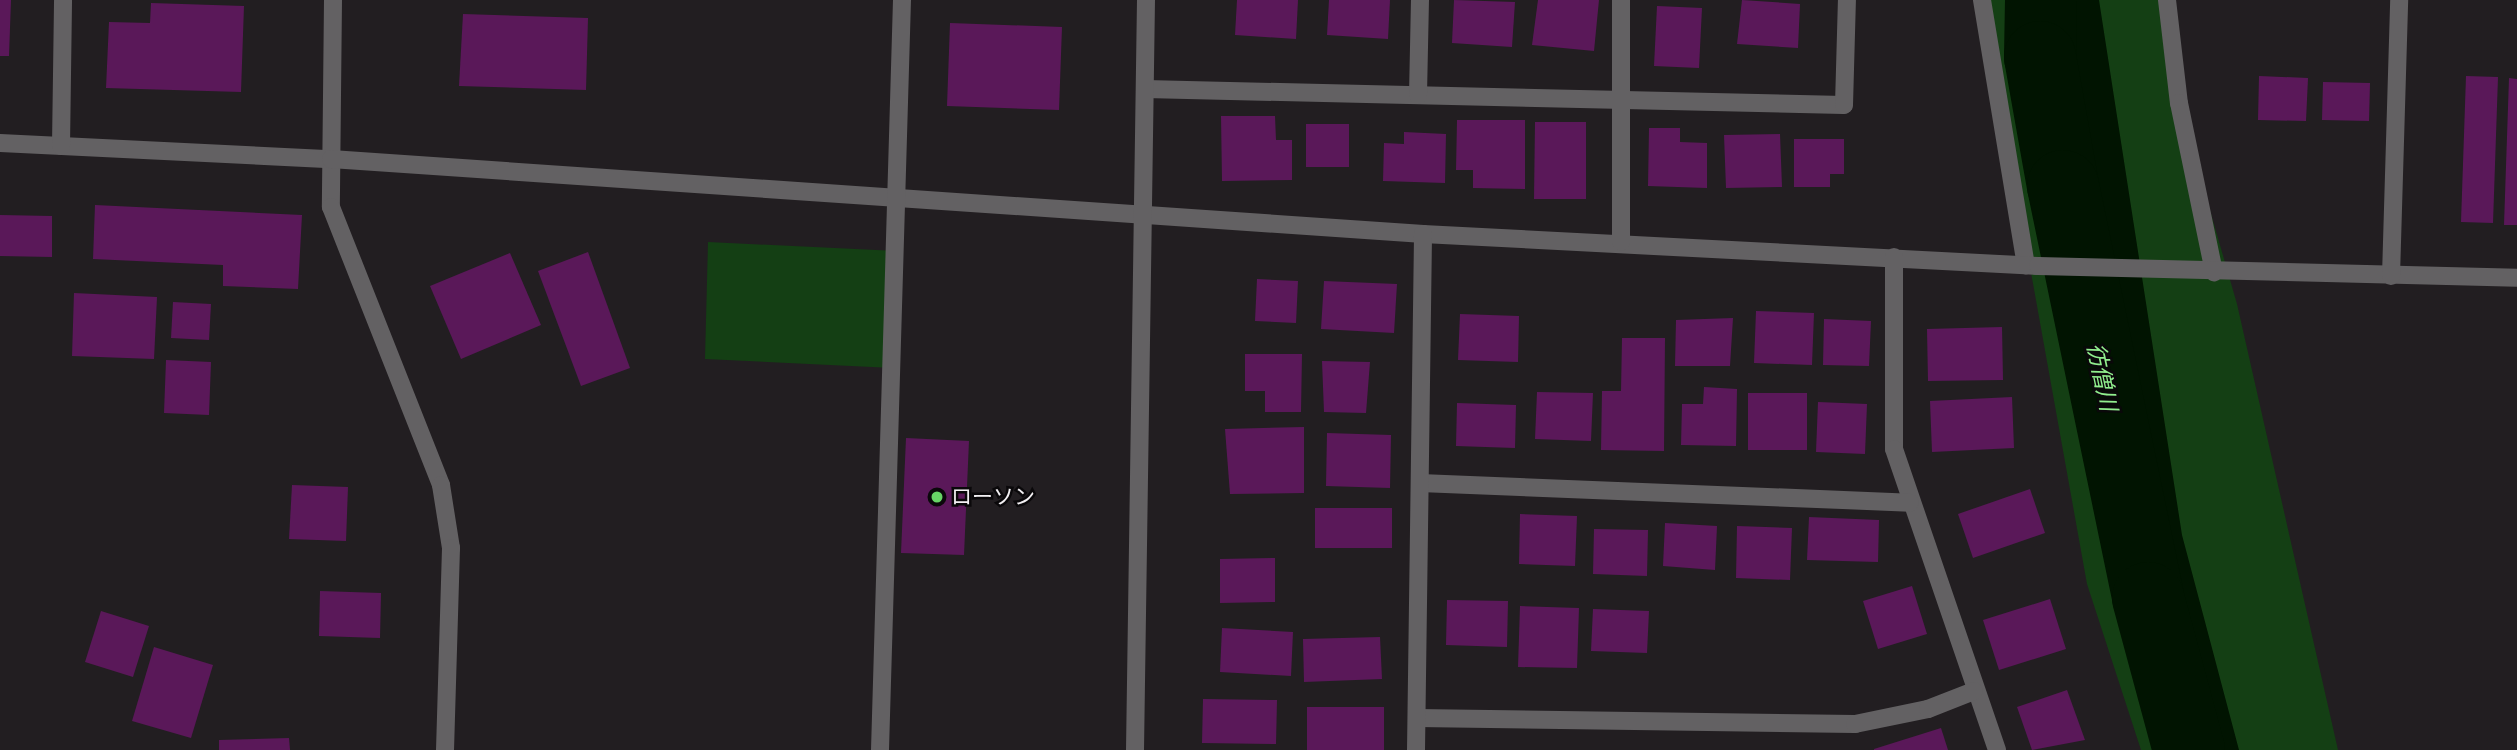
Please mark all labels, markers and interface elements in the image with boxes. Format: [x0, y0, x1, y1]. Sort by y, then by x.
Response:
water label: 彷僧川 [2081, 340, 2123, 414]
place label: ローソン [951, 484, 1035, 510]
marker: ローソン [929, 489, 945, 505]

